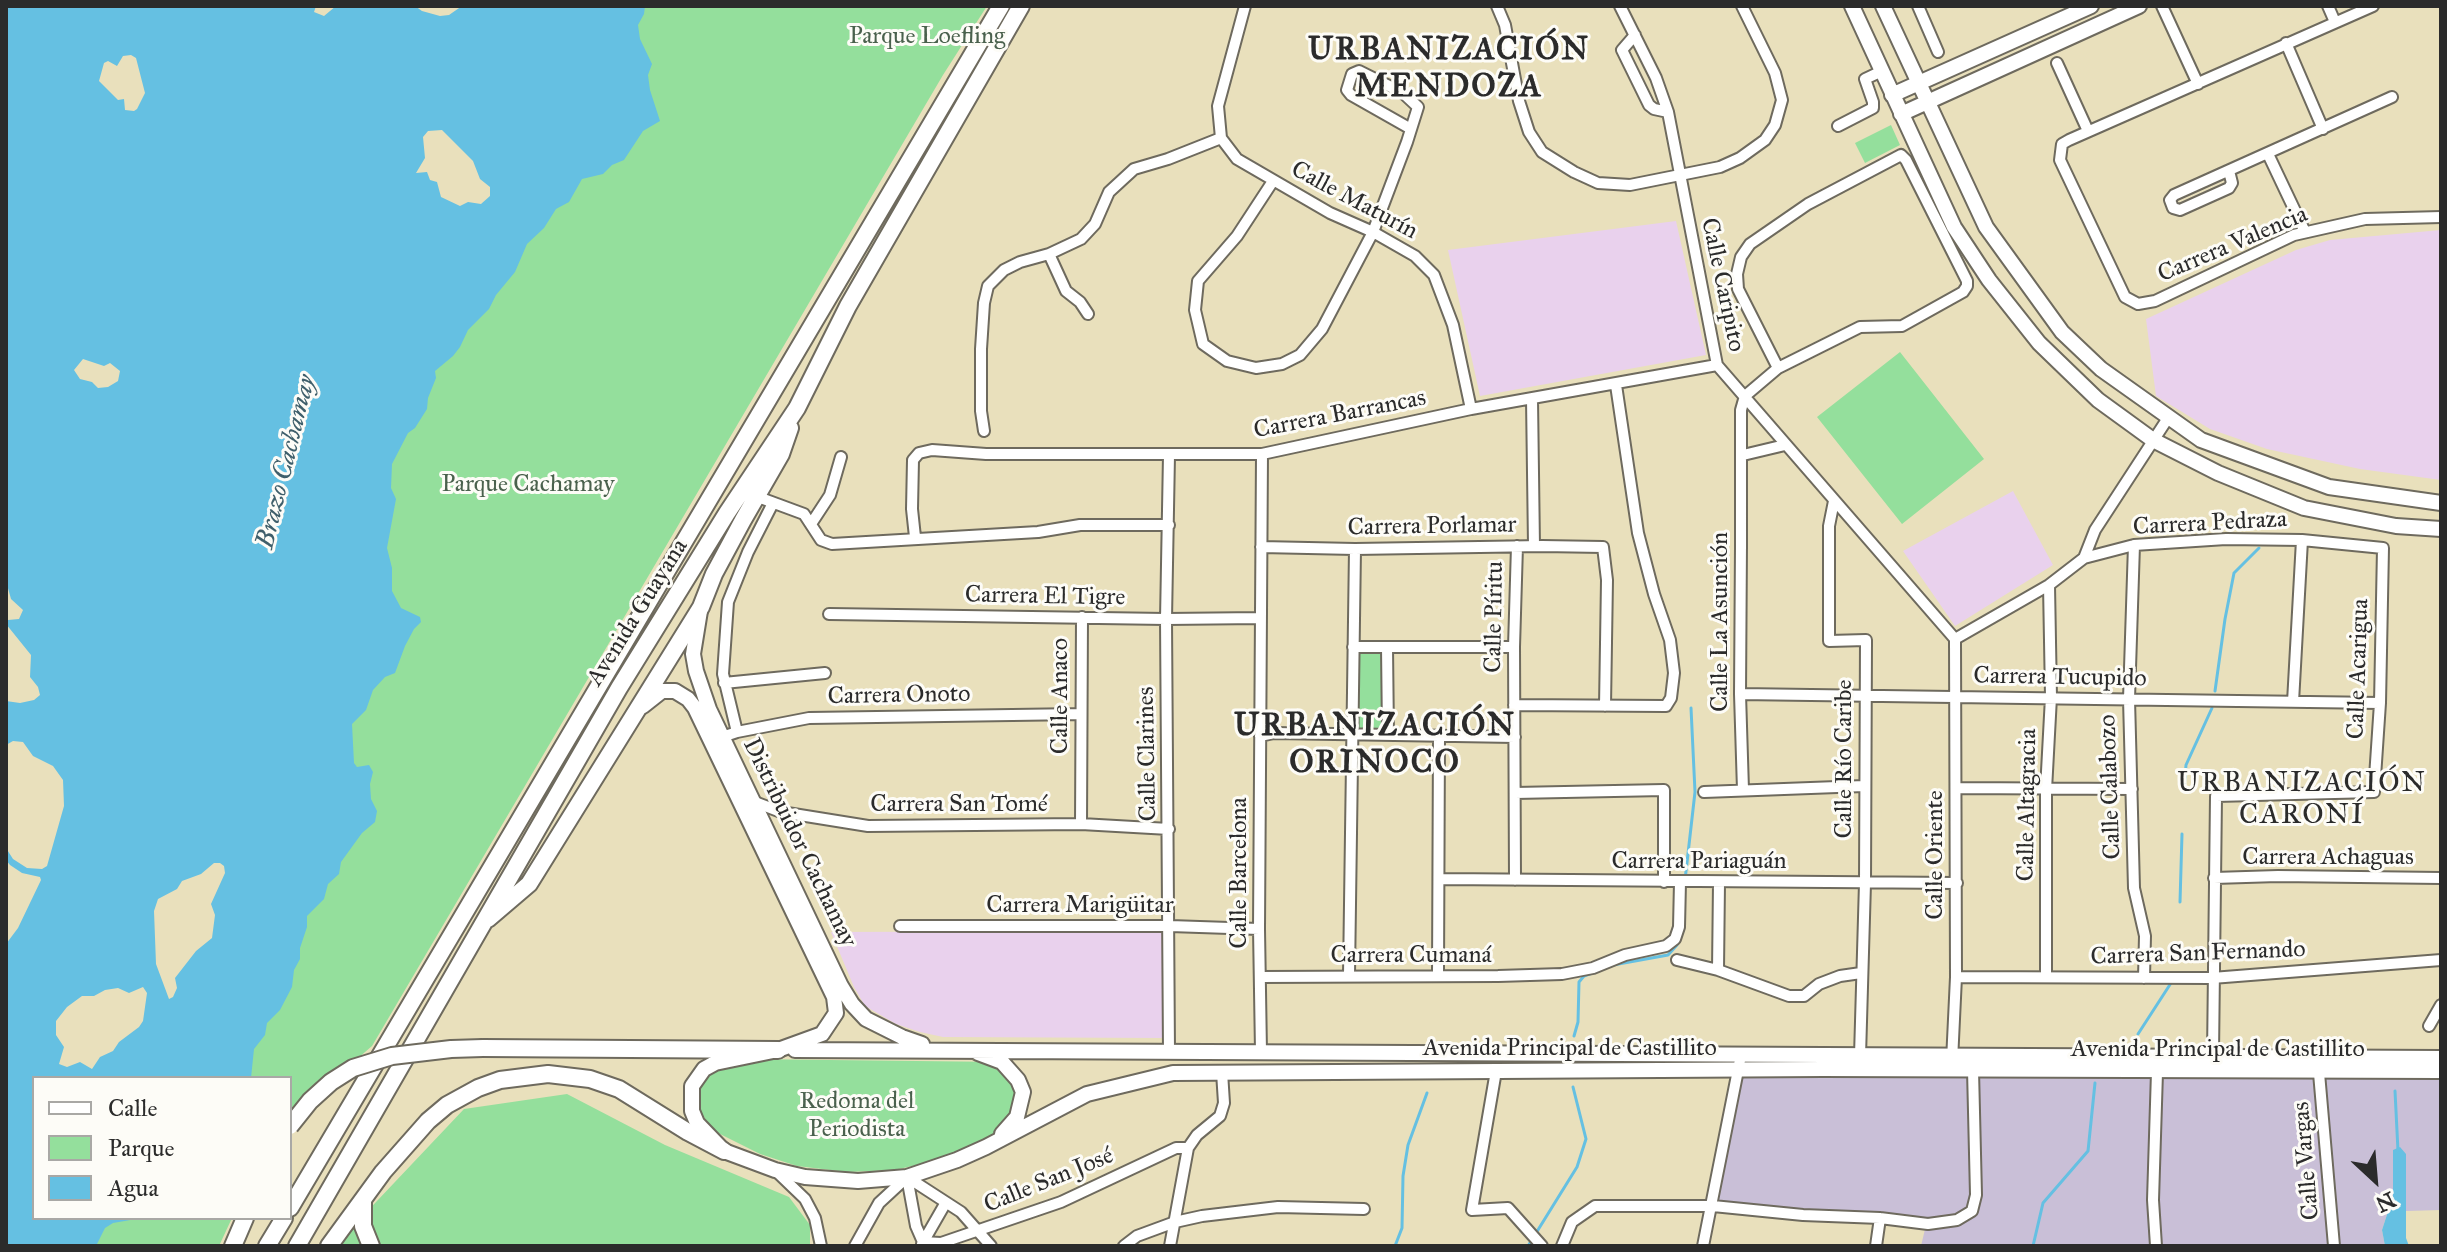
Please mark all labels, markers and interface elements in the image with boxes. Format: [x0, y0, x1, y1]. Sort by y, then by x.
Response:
park label: Parque Loefling [849, 23, 1005, 51]
district label: URBANIZACIÓN MENDOZA [1308, 32, 1590, 107]
street label: Calle Maturín [1286, 156, 1422, 246]
street label: Carrera Valencia [2154, 201, 2312, 289]
street label: Calle Caripito [1694, 216, 1750, 354]
water label: Brazo Cachamay [250, 372, 324, 552]
street label: Carrera Barrancas [1251, 384, 1429, 446]
park label: Parque Cachamay [441, 471, 615, 499]
street label: Carrera Pedraza [2132, 506, 2288, 542]
street label: Carrera Porlamar [1347, 511, 1517, 543]
street label: Calle La Asunción [1707, 532, 1735, 712]
street label: Avenida Guayana [581, 534, 695, 692]
street label: Calle Píritu [1480, 561, 1510, 673]
street label: Carrera El Tigre [964, 581, 1126, 613]
street label: Calle Acarigua [2342, 598, 2376, 740]
street label: Calle Anaco [1047, 638, 1075, 754]
street label: Carrera Tucupido [1973, 662, 2147, 694]
street label: Calle Río Caribe [1831, 679, 1859, 839]
street label: Carrera Onoto [827, 680, 971, 712]
street label: Calle Clarines [1132, 686, 1164, 822]
district label: URBANIZACIÓN ORINOCO [1234, 708, 1516, 783]
street label: Calle Calabozo [2094, 714, 2128, 860]
street label: Calle Altagracia [2012, 728, 2044, 882]
street label: Distribuidor Cachamay [736, 734, 862, 952]
district label: URBANIZACIÓN CARONÍ [2177, 767, 2427, 833]
street label: Calle Oriente [1922, 790, 1950, 920]
street label: Carrera San Tomé [870, 791, 1048, 819]
street label: Calle Barcelona [1226, 797, 1254, 949]
street label: Carrera Achaguas [2242, 844, 2414, 872]
street label: Carrera Pariaguán [1611, 848, 1787, 876]
street label: Carrera Marigüitar [986, 892, 1174, 920]
street label: Carrera San Fernando [2090, 936, 2306, 972]
street label: Carrera Cumaná [1330, 942, 1492, 970]
street label: Avenida Principal de Castillito [1423, 1035, 1717, 1063]
street label: Avenida Principal de Castillito [2071, 1036, 2365, 1064]
legend [32, 1076, 292, 1220]
park label: Redoma del Periodista [800, 1088, 914, 1144]
text: Calle [108, 1093, 157, 1123]
street label: Calle Vargas [2287, 1101, 2327, 1221]
text: Parque [108, 1133, 175, 1163]
north arrow [2335, 1140, 2415, 1220]
street label: Calle San José [980, 1142, 1118, 1220]
text: Agua [108, 1173, 159, 1203]
text: N [2371, 1186, 2400, 1218]

